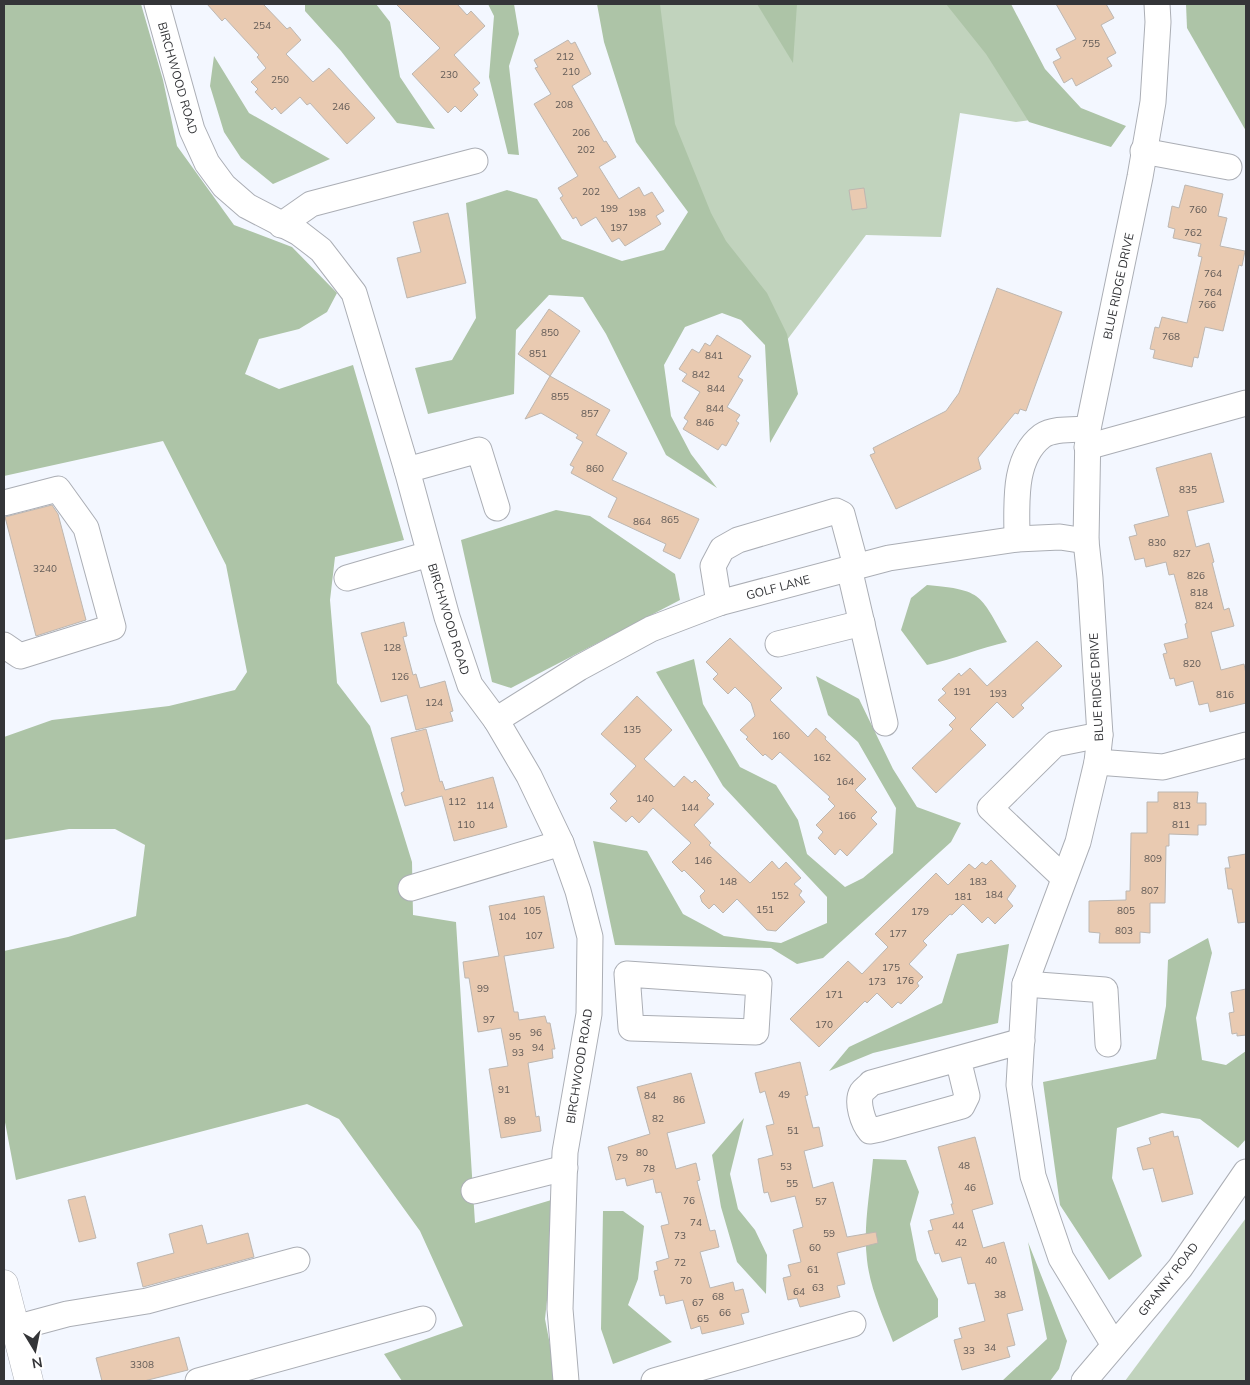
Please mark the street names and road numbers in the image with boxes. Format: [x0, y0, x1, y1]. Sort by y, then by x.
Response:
street label: BIRCHWOOD ROAD [155, 20, 201, 136]
street label: BLUE RIDGE DRIVE [1099, 231, 1137, 341]
street label: BIRCHWOOD ROAD [425, 561, 473, 677]
street label: GOLF LANE [744, 571, 812, 603]
street label: BLUE RIDGE DRIVE [1086, 632, 1106, 742]
street label: BIRCHWOOD ROAD [563, 1008, 595, 1124]
street label: GRANNY ROAD [1135, 1239, 1201, 1319]

